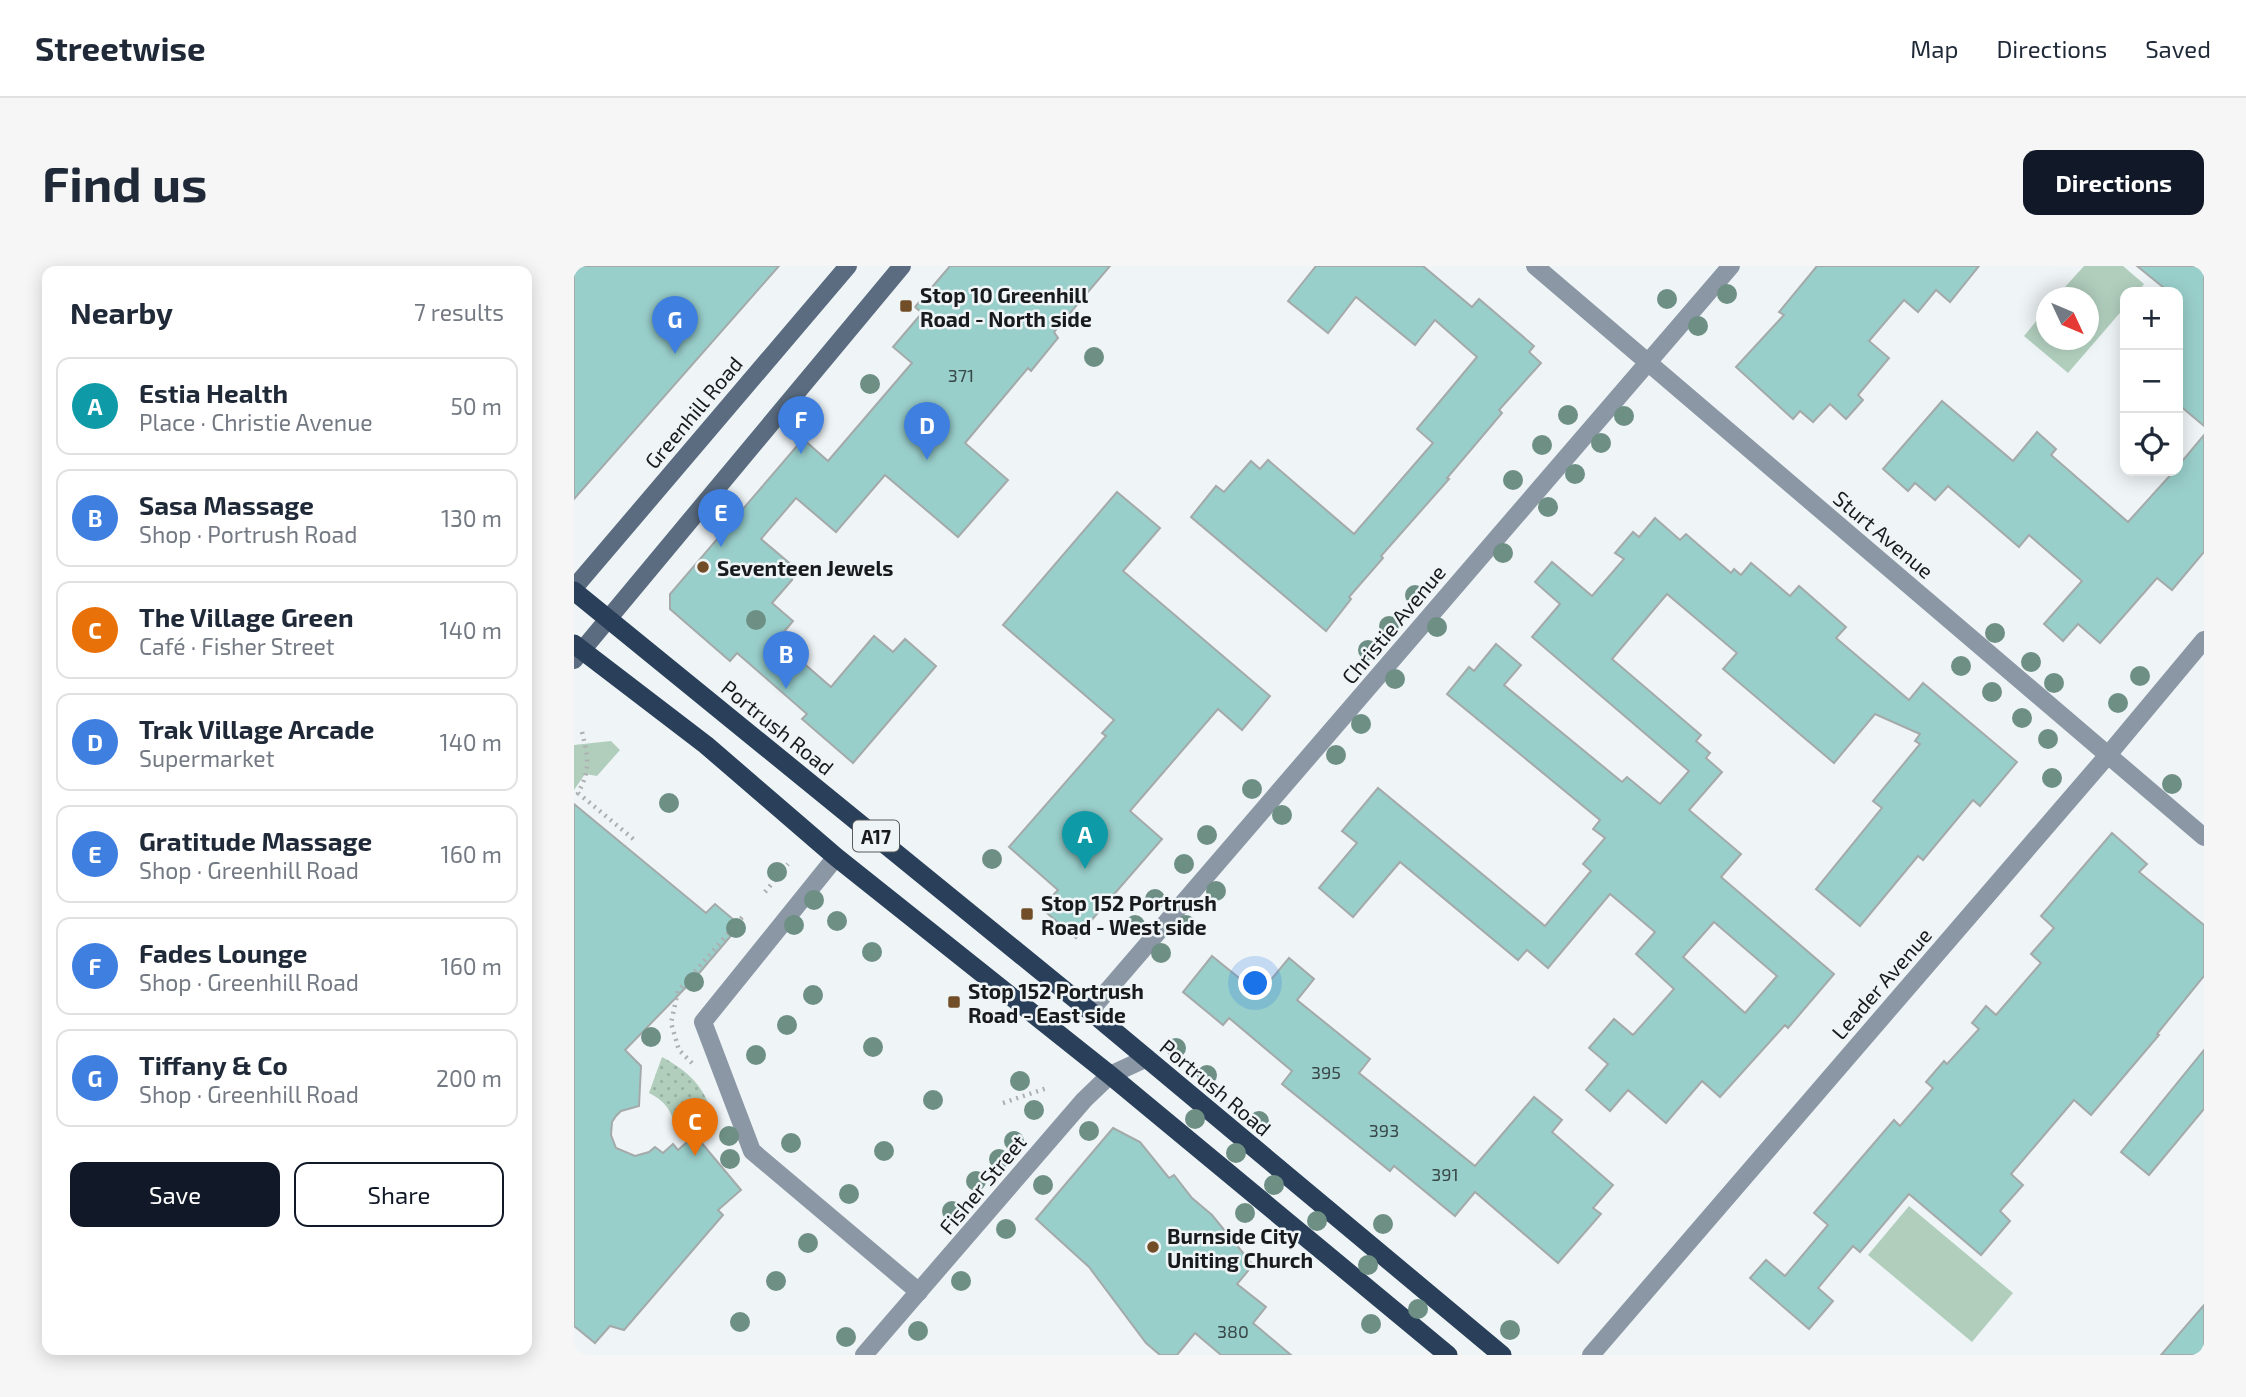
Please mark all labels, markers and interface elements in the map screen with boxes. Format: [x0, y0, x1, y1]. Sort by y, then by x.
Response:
text: Streetwise [35, 28, 206, 68]
text: Map [1910, 34, 1958, 63]
text: Directions [1996, 34, 2107, 63]
text: Saved [2145, 34, 2211, 63]
button: Directions [2023, 150, 2204, 215]
text: Find us [42, 153, 207, 212]
place label: Stop 10 Greenhill Road - North side [920, 282, 1092, 331]
north arrow [2036, 287, 2099, 350]
map controls [2120, 287, 2183, 476]
button: + [2120, 287, 2183, 350]
text: Nearby [70, 294, 173, 330]
pin: G [652, 296, 698, 354]
text: 7 results [414, 298, 504, 326]
marker: Stop 10 Greenhill Road - North side [898, 298, 914, 314]
button: − [2120, 350, 2183, 413]
street label: Greenhill Road [639, 351, 747, 473]
house number: 371 [948, 364, 974, 386]
text: Estia Health [139, 377, 288, 408]
text: A [87, 392, 103, 420]
text: 50 m [451, 392, 502, 420]
pin: F [778, 396, 824, 454]
pin: D [904, 402, 950, 460]
text: Place · Christie Avenue [139, 408, 373, 436]
button: locate [2120, 413, 2183, 476]
street label: Sturt Avenue [1829, 485, 1939, 583]
text: Sasa Massage [139, 489, 314, 520]
pin: E [698, 489, 744, 547]
text: B [88, 504, 102, 532]
text: 130 m [441, 504, 502, 532]
text: Shop · Portrush Road [139, 520, 357, 548]
place label: Seventeen Jewels [717, 555, 894, 580]
marker: Seventeen Jewels [695, 559, 711, 575]
street label: Christie Avenue [1336, 559, 1450, 689]
text: The Village Green [139, 601, 354, 632]
text: C [88, 616, 102, 644]
text: 140 m [440, 616, 502, 644]
pin: B [763, 631, 809, 689]
text: Café · Fisher Street [139, 632, 335, 660]
street label: Portrush Road [717, 674, 839, 780]
text: Trak Village Arcade [139, 713, 374, 744]
text: D [87, 728, 103, 756]
text: 140 m [440, 728, 502, 756]
text: Supermarket [139, 744, 274, 772]
pin: A [1062, 811, 1108, 869]
road number: A17 [853, 820, 899, 852]
text: Gratitude Massage [139, 825, 372, 856]
text: E [88, 840, 102, 868]
text: 160 m [441, 840, 502, 868]
text: Shop · Greenhill Road [139, 856, 359, 884]
place label: Stop 152 Portrush Road - West side [1041, 890, 1217, 939]
marker: Stop 152 Portrush Road - West side [1019, 906, 1035, 922]
street label: Leader Avenue [1826, 922, 1936, 1044]
text: Fades Lounge [139, 937, 307, 968]
text: F [89, 952, 101, 980]
text: 160 m [441, 952, 502, 980]
your location [1238, 966, 1272, 1000]
text: Shop · Greenhill Road [139, 968, 359, 996]
place label: Stop 152 Portrush Road - East side [968, 978, 1144, 1027]
marker: Stop 152 Portrush Road - East side [946, 994, 962, 1010]
street label: Portrush Road [1156, 1033, 1276, 1141]
text: Tiffany & Co [139, 1049, 288, 1080]
house number: 395 [1311, 1061, 1341, 1083]
text: G [88, 1064, 102, 1092]
text: 200 m [436, 1064, 502, 1092]
text: Shop · Greenhill Road [139, 1080, 359, 1108]
pin: C [672, 1098, 718, 1156]
house number: 393 [1369, 1119, 1399, 1141]
street label: Fisher Street [933, 1129, 1031, 1239]
button: Save [70, 1162, 280, 1227]
button: Share [294, 1162, 504, 1227]
house number: 391 [1431, 1163, 1459, 1185]
place label: Burnside City Uniting Church [1167, 1223, 1313, 1272]
marker: Burnside City Uniting Church [1145, 1239, 1161, 1255]
house number: 380 [1217, 1320, 1249, 1342]

